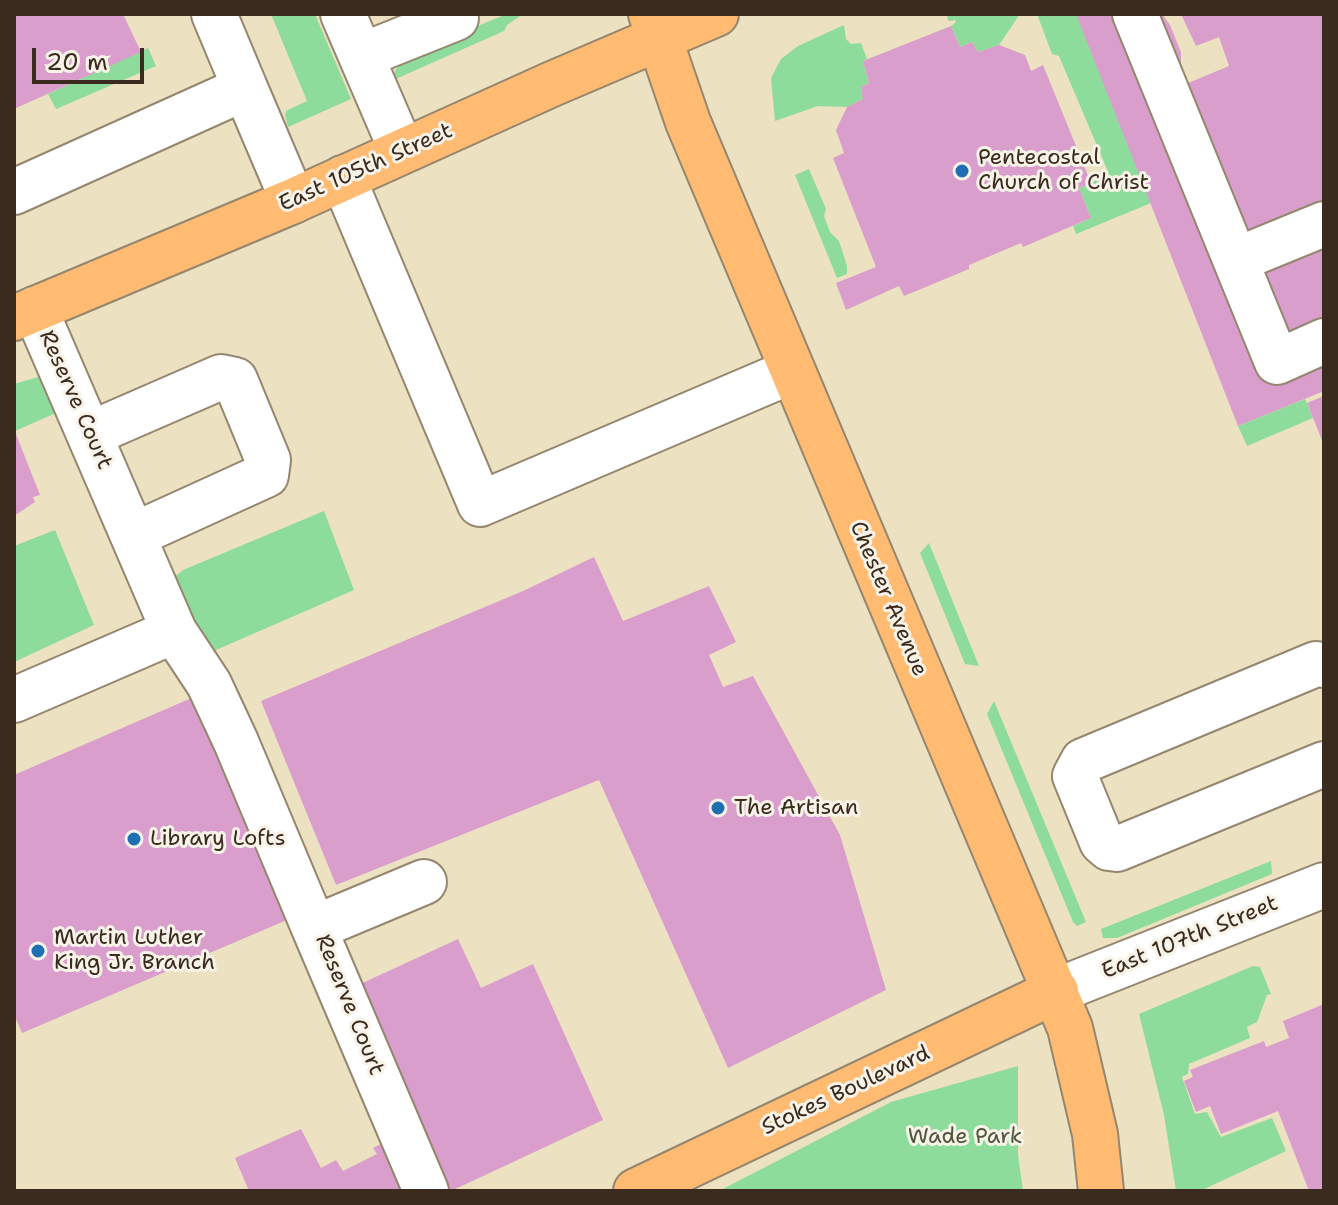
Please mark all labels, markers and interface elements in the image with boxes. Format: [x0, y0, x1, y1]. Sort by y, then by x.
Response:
scale bar [36, 32, 148, 82]
text: 20 m [46, 46, 108, 78]
street label: East 105th Street [275, 118, 457, 218]
place label: Pentecostal Church of Christ [978, 145, 1149, 196]
marker: Pentecostal Church of Christ [953, 162, 971, 180]
street label: Reserve Court [33, 326, 117, 474]
street label: Chester Avenue [843, 518, 933, 680]
place label: The Artisan [734, 795, 858, 821]
marker: The Artisan [709, 799, 727, 817]
place label: Library Lofts [150, 826, 286, 852]
marker: Library Lofts [125, 830, 143, 848]
street label: East 107th Street [1098, 891, 1282, 985]
place label: Martin Luther King Jr. Branch [54, 925, 215, 976]
street label: Reserve Court [309, 931, 389, 1079]
marker: Martin Luther King Jr. Branch [29, 942, 47, 960]
street label: Stokes Boulevard [758, 1041, 934, 1141]
park label: Wade Park [908, 1124, 1022, 1150]

